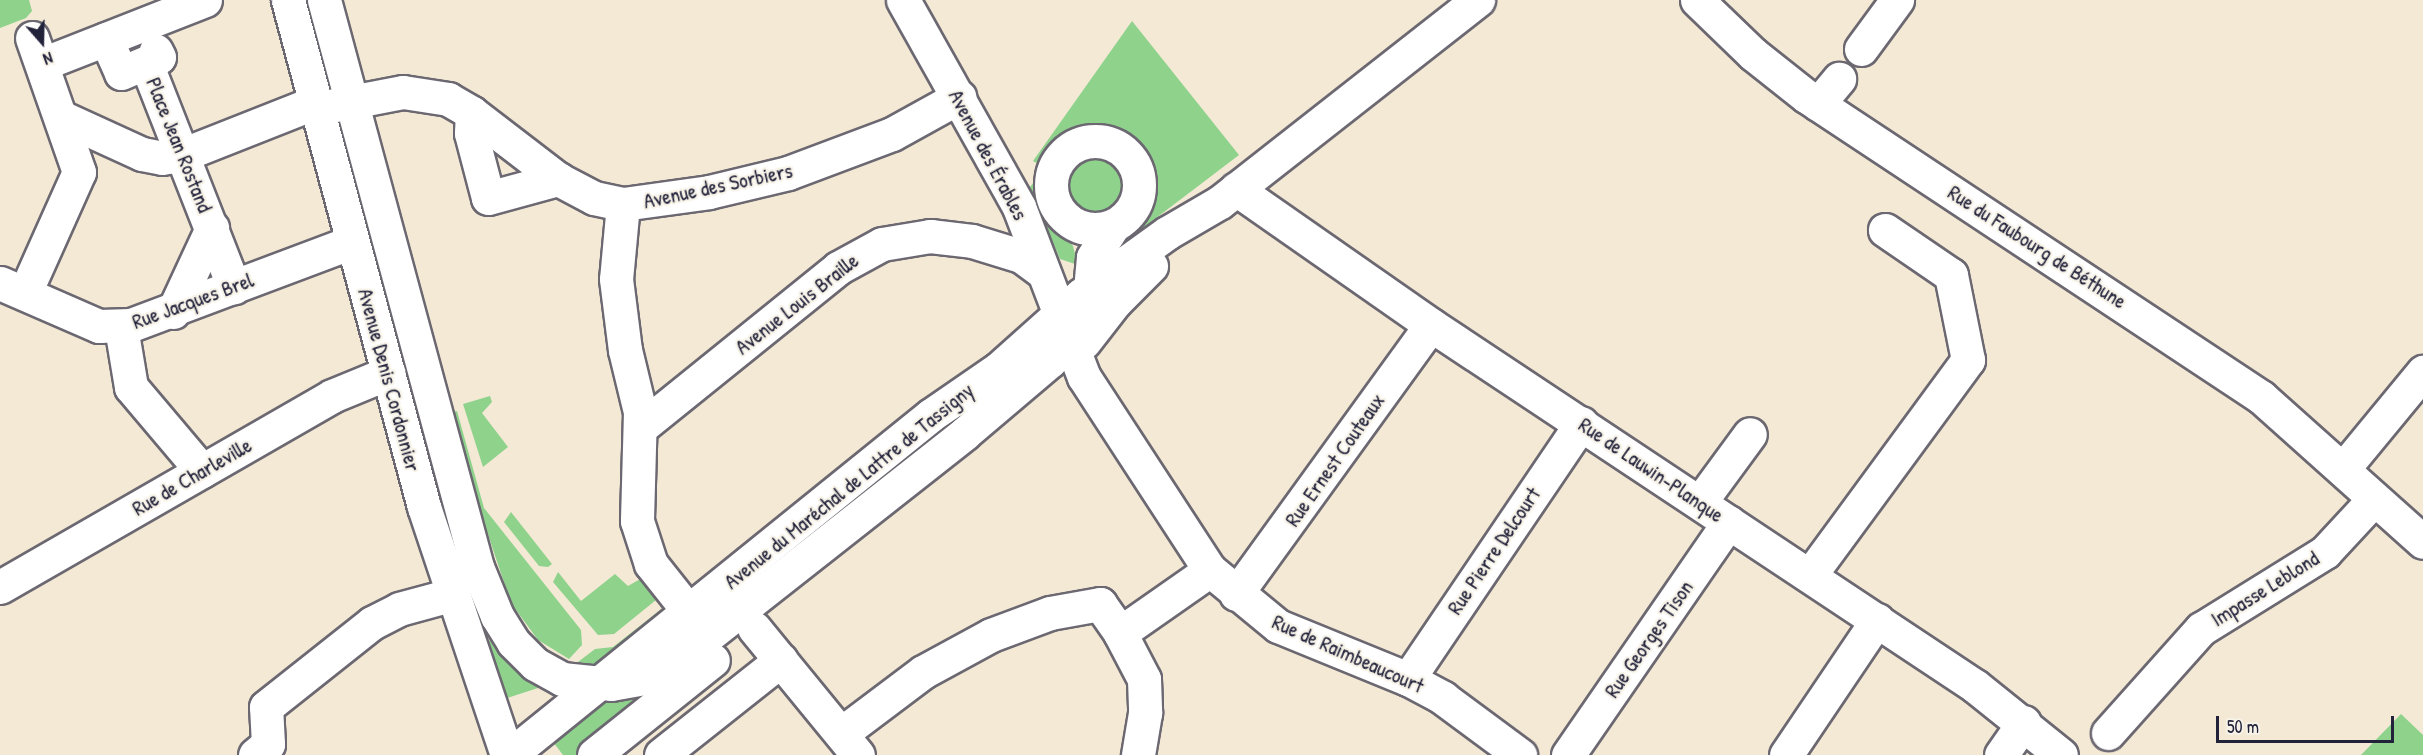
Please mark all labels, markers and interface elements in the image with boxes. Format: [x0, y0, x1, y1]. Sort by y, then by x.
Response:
north arrow [12, 12, 72, 72]
text: N [40, 47, 56, 71]
street label: Place Jean Rostand [141, 74, 217, 216]
street label: Avenue des Érables [943, 86, 1033, 224]
street label: Avenue des Sorbiers [641, 158, 795, 214]
street label: Rue du Faubourg de Béthune [1943, 180, 2131, 314]
street label: Avenue Louis Braille [730, 248, 864, 360]
street label: Rue Jacques Brel [129, 267, 257, 335]
street label: Avenue Denis Cordonnier [352, 286, 426, 474]
street label: Avenue du Maréchal de Lattre de Tassigny [719, 378, 979, 594]
street label: Rue Ernest Couteaux [1280, 389, 1390, 531]
street label: Rue de Lauwin-Planque [1574, 412, 1728, 528]
street label: Rue de Charleville [128, 433, 256, 521]
street label: Rue Pierre Delcourt [1442, 483, 1546, 619]
street label: Impasse Leblond [2206, 546, 2324, 632]
street label: Rue Georges Tison [1599, 576, 1699, 702]
street label: Rue de Raimbeaucourt [1268, 609, 1428, 699]
scale bar [2219, 704, 2398, 742]
text: 50 m [2227, 714, 2259, 739]

